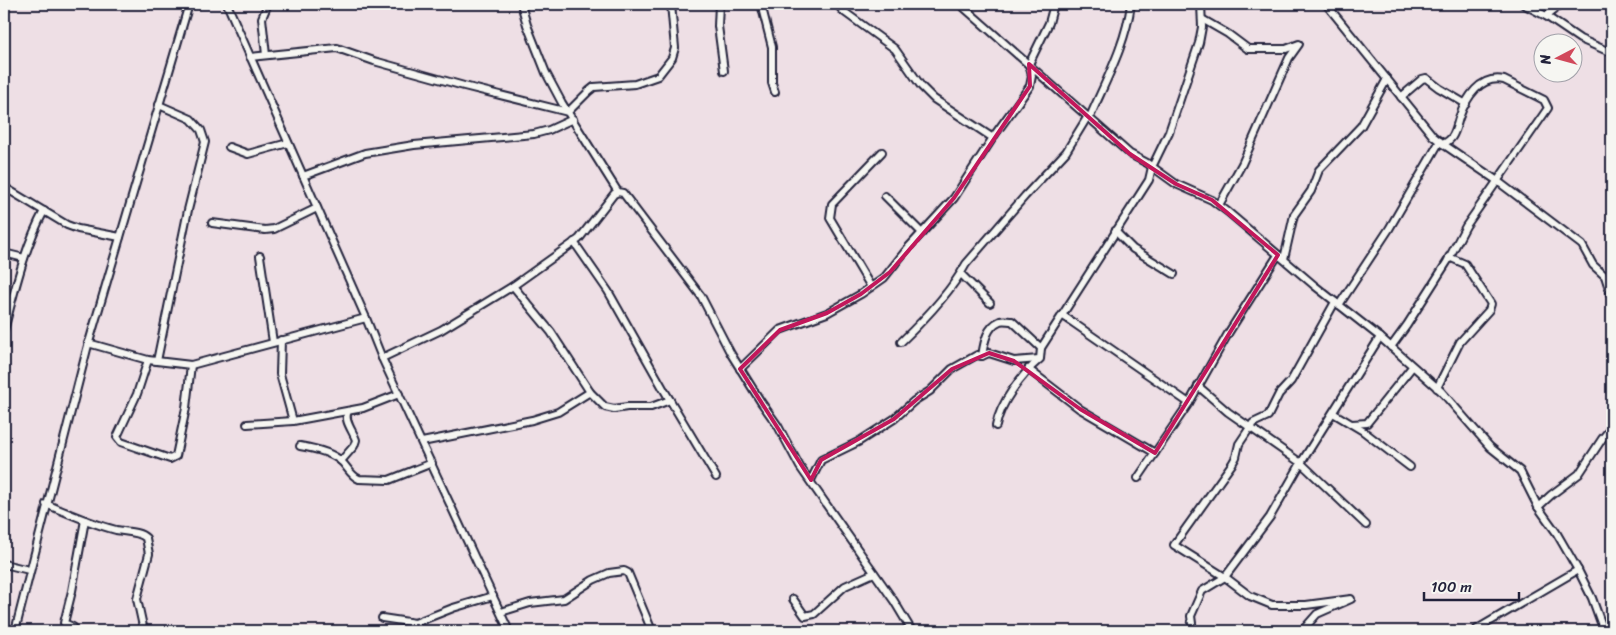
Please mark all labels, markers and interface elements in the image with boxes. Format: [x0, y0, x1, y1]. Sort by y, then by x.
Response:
north arrow [1534, 32, 1584, 82]
text: N [1533, 53, 1559, 66]
scale bar [1424, 570, 1518, 602]
text: 100 m [1431, 574, 1472, 600]

